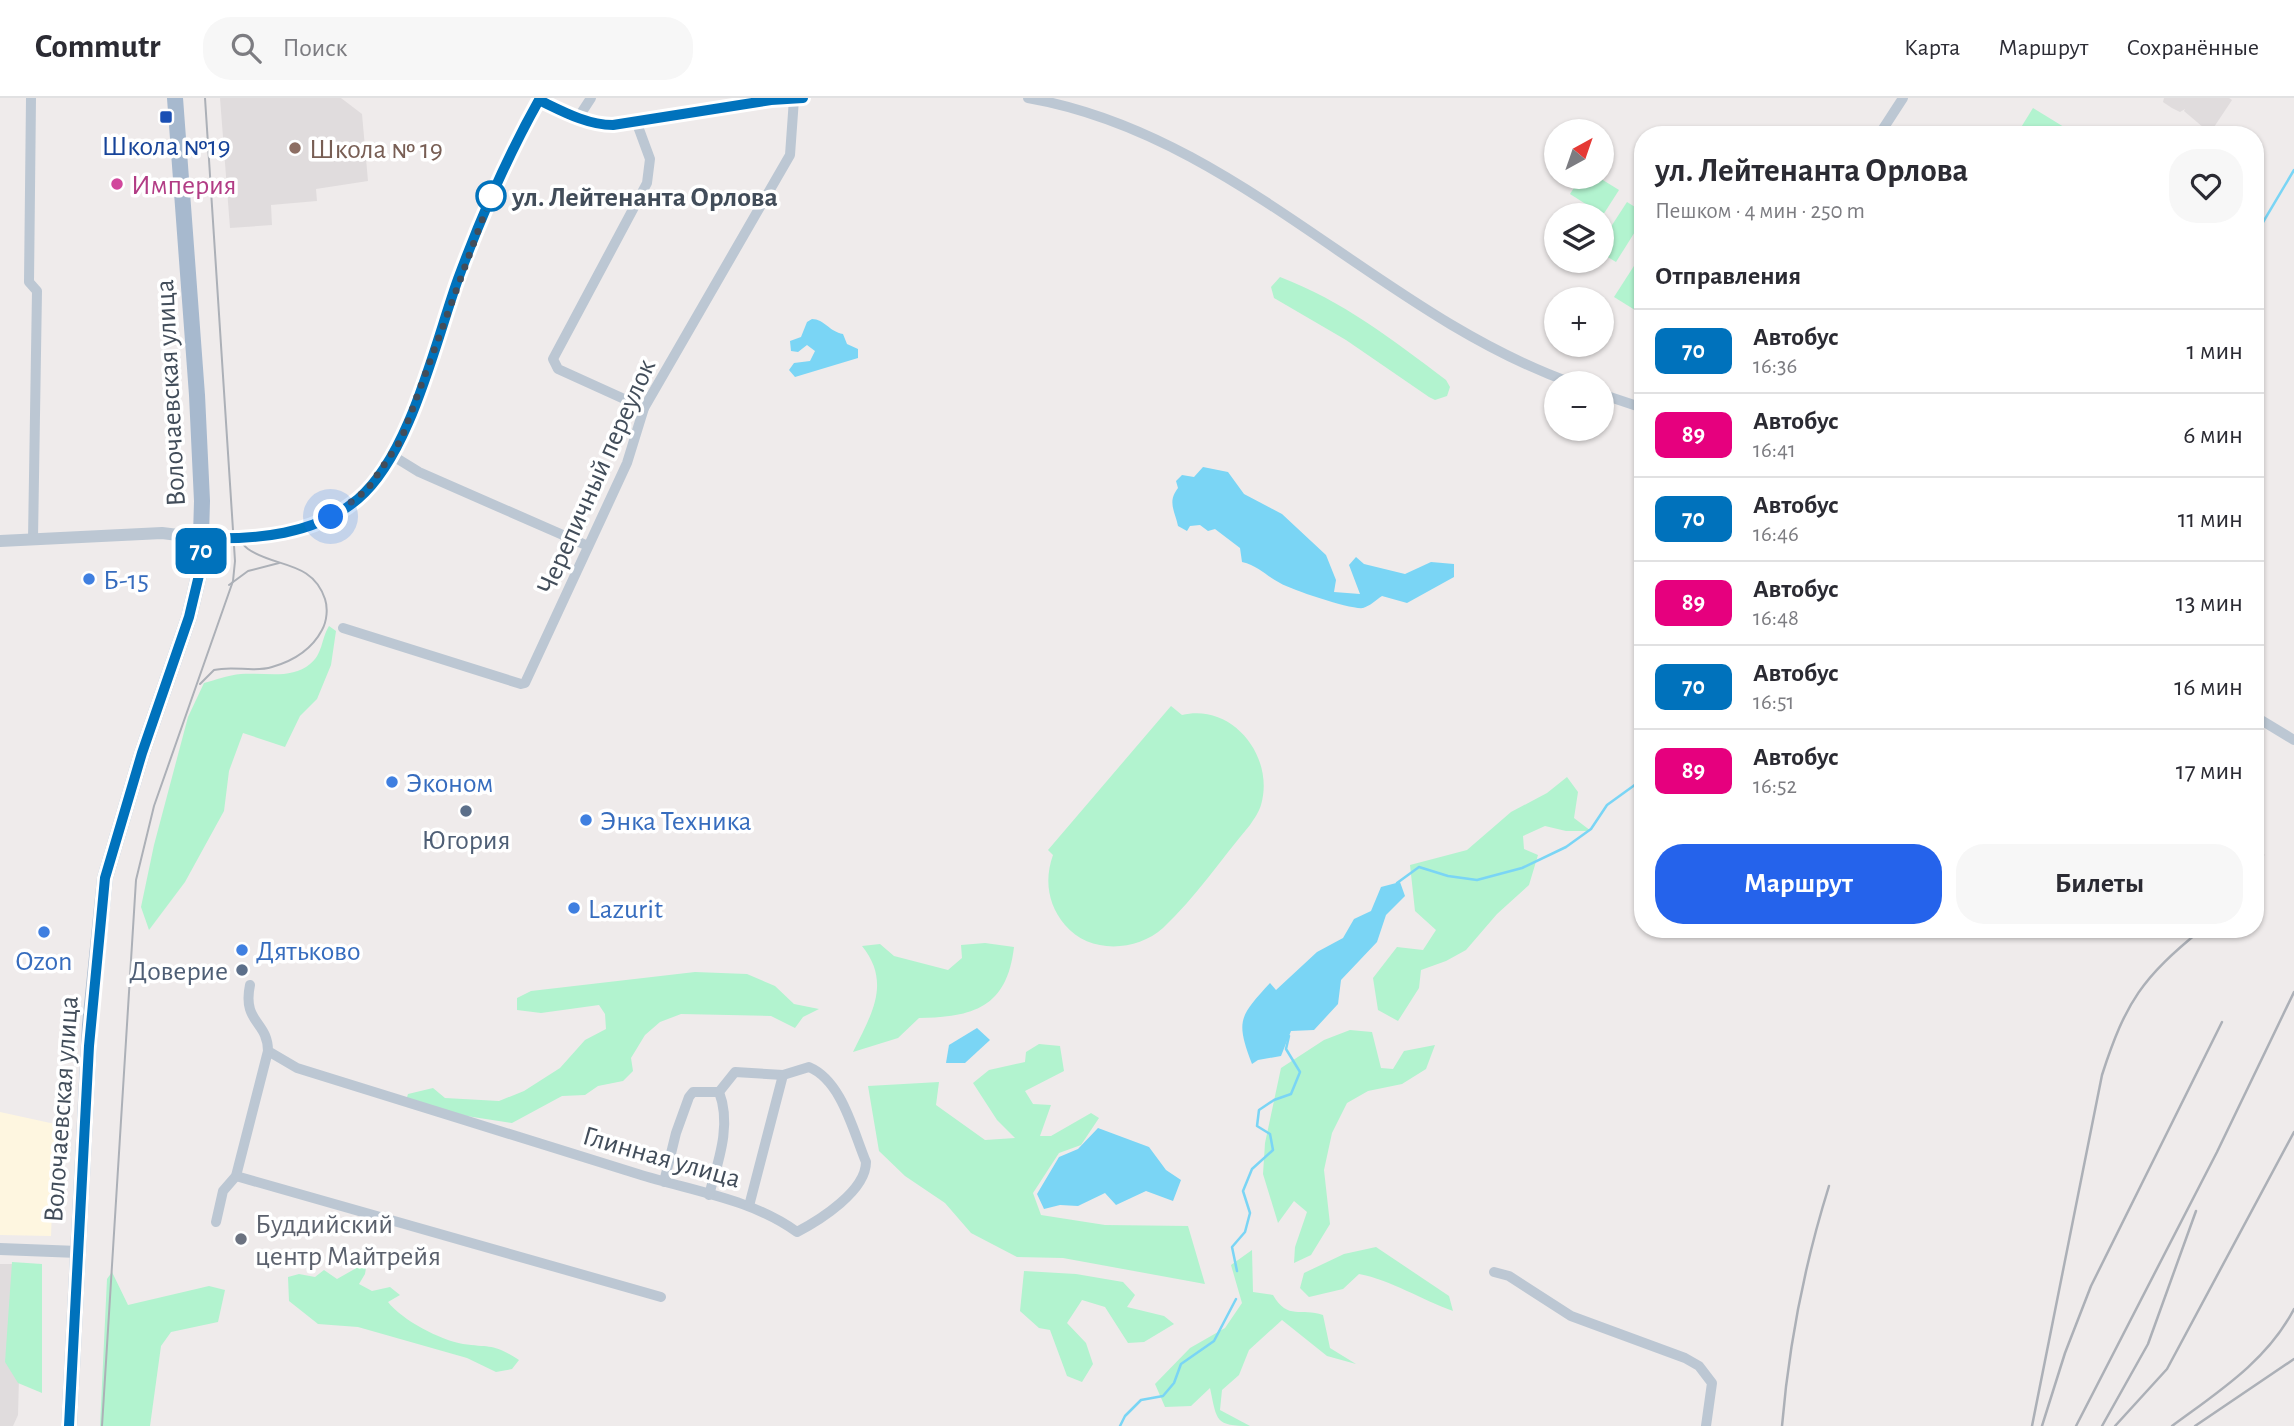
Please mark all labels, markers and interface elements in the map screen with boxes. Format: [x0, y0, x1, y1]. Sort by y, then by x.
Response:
search box [203, 17, 693, 80]
icon: search [227, 29, 265, 67]
text: Commutr [35, 31, 161, 64]
text: Поиск [283, 35, 348, 61]
text: Карта [1904, 36, 1960, 60]
text: Маршрут [1998, 36, 2088, 60]
text: Сохранённые [2126, 36, 2259, 60]
marker: Школа №19 [158, 109, 174, 125]
north arrow [1544, 119, 1614, 189]
map controls [1544, 119, 1614, 441]
place label: Школа №19 [101, 133, 231, 161]
place label: Школа № 19 [309, 136, 443, 164]
marker: Школа № 19 [287, 140, 303, 156]
button: heart [2169, 149, 2243, 223]
text: ул. Лейтенанта Орлова [1655, 155, 1968, 188]
place label: Империя [131, 172, 237, 200]
marker: Империя [109, 176, 125, 192]
marker: ул. Лейтенанта Орлова [476, 181, 506, 211]
place label: ул. Лейтенанта Орлова [511, 184, 778, 212]
text: Пешком · 4 мин · 250 m [1655, 200, 1865, 223]
button: layers [1544, 203, 1614, 273]
text: Отправления [1655, 263, 1801, 289]
street label: Волочаевская улица [151, 279, 191, 507]
button: + [1544, 287, 1614, 357]
text: Автобус [1753, 324, 1839, 350]
text: 1 мин [2187, 338, 2243, 364]
text: 70 [1682, 339, 1705, 363]
street label: Черепичный переулок [532, 355, 661, 599]
text: 16:36 [1753, 355, 1797, 378]
button: − [1544, 371, 1614, 441]
text: Автобус [1753, 408, 1839, 434]
text: 6 мин [2183, 422, 2243, 448]
text: 89 [1682, 423, 1705, 447]
text: 16:41 [1753, 439, 1796, 462]
text: Автобус [1753, 492, 1839, 518]
your location [313, 499, 348, 534]
text: 11 мин [2178, 506, 2243, 532]
text: 70 [1682, 507, 1705, 531]
text: 16:46 [1753, 523, 1799, 546]
line badge: 70 [170, 528, 232, 574]
text: 70 [190, 539, 212, 563]
place label: Б-15 [103, 567, 149, 595]
marker: Б-15 [81, 571, 97, 587]
text: Автобус [1753, 576, 1839, 602]
text: 13 мин [2176, 590, 2243, 616]
text: 89 [1682, 591, 1705, 615]
text: 16:48 [1753, 607, 1799, 630]
text: Автобус [1753, 660, 1839, 686]
text: 16 мин [2174, 674, 2243, 700]
text: 70 [1682, 675, 1705, 699]
text: 16:51 [1753, 691, 1795, 714]
text: Автобус [1753, 744, 1839, 770]
text: 17 мин [2176, 758, 2243, 784]
text: 89 [1682, 759, 1705, 783]
place label: Эконом [406, 770, 493, 798]
marker: Эконом [384, 774, 400, 790]
text: 16:52 [1753, 775, 1797, 798]
marker: Югория [458, 803, 474, 819]
place label: Энка Техника [600, 808, 752, 836]
marker: Энка Техника [578, 812, 594, 828]
place label: Югория [422, 827, 510, 855]
button: Маршрут [1655, 844, 1942, 924]
button: Билеты [1956, 844, 2243, 924]
place label: Lazurit [588, 896, 663, 924]
marker: Lazurit [566, 900, 582, 916]
marker: Ozon [36, 924, 52, 940]
place label: Дятьково [256, 938, 361, 966]
marker: Дятьково [234, 942, 250, 958]
place label: Ozon [16, 948, 72, 976]
place label: Доверие [129, 958, 228, 986]
marker: Доверие [234, 962, 250, 978]
street label: Волочаевская улица [40, 995, 84, 1223]
street label: Глинная улица [579, 1122, 744, 1194]
place label: Буддийский центр Майтрейя [255, 1211, 441, 1271]
marker: Буддийский центр Майтрейя [233, 1231, 249, 1247]

